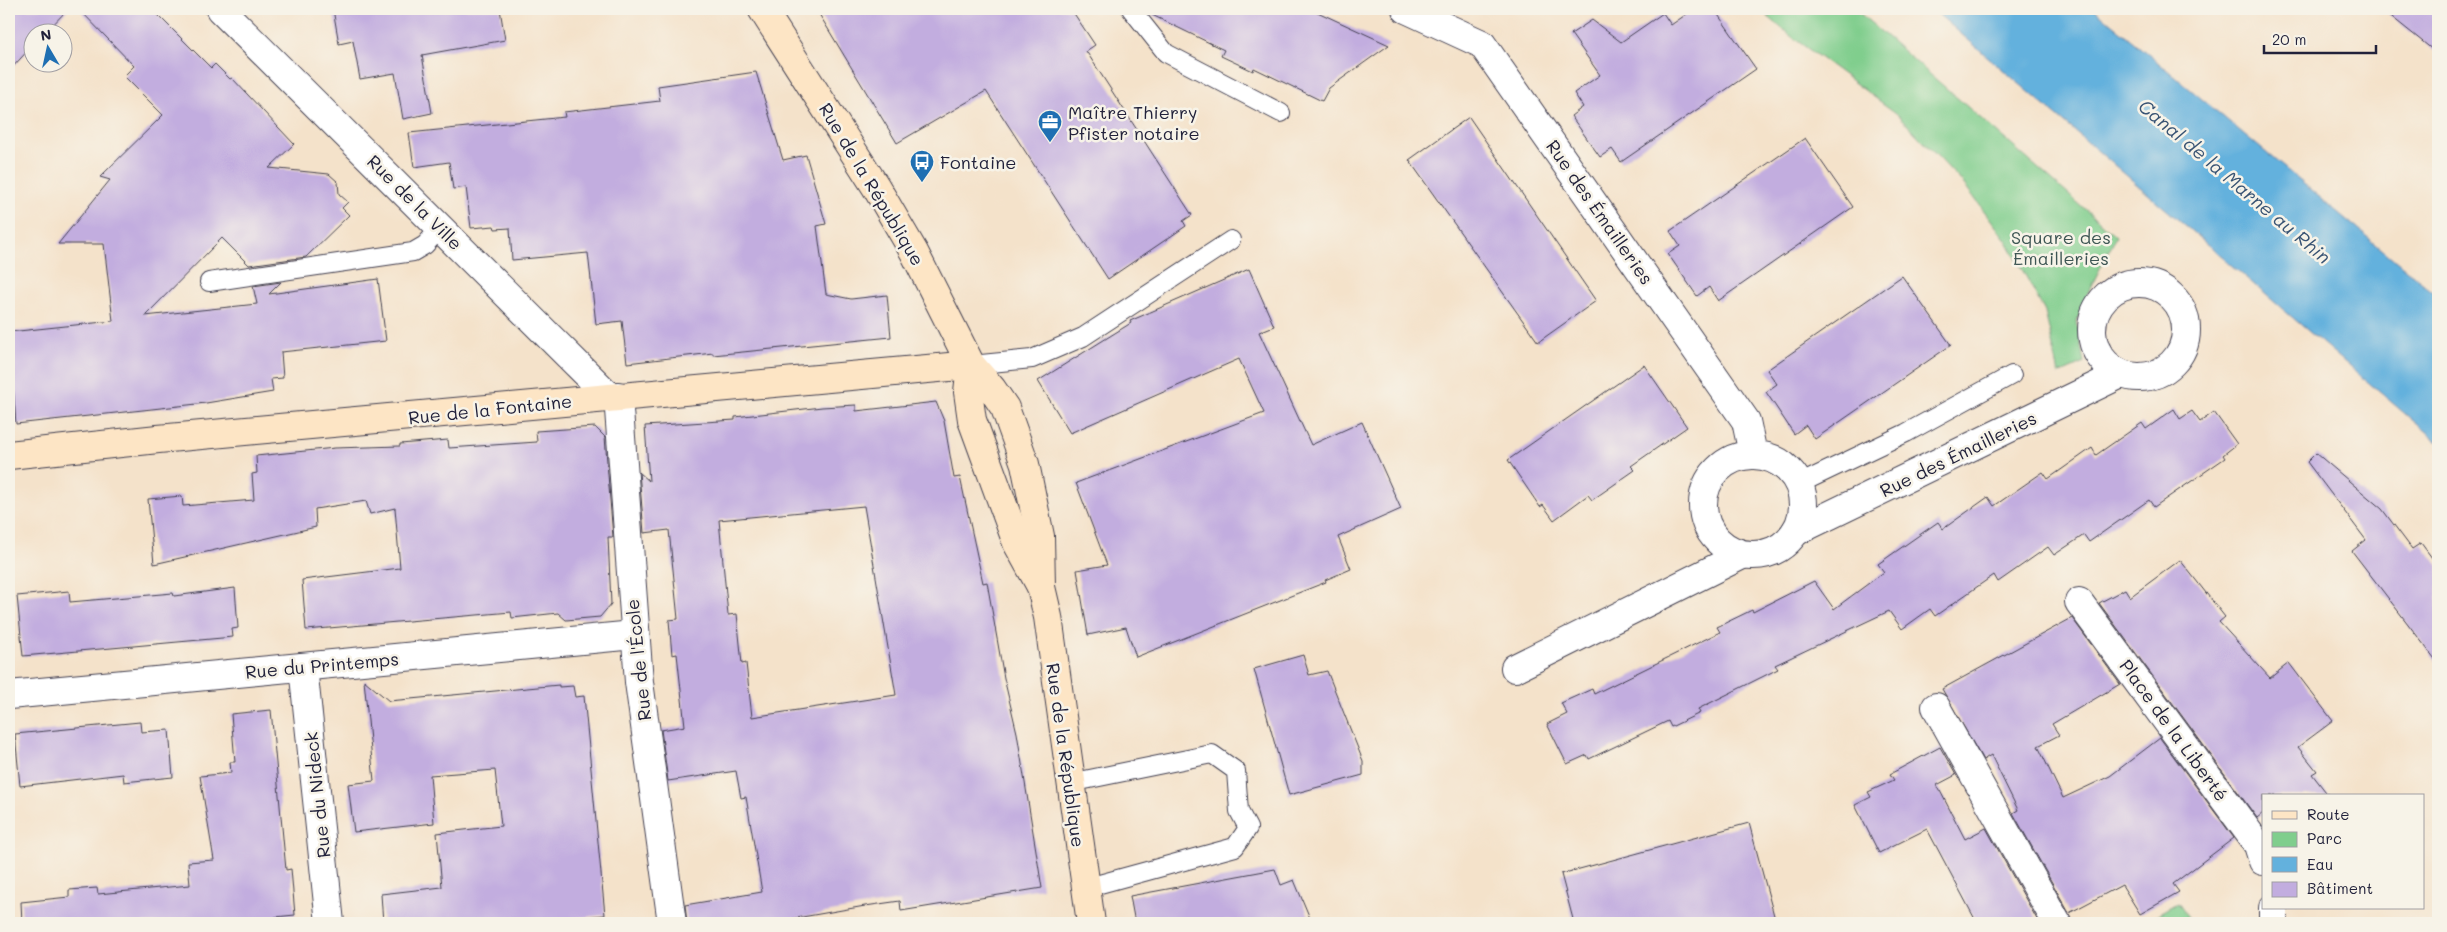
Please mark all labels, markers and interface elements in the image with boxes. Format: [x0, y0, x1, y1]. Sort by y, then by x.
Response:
north arrow [22, 22, 72, 72]
scale bar [2264, 22, 2377, 54]
text: N [39, 24, 53, 45]
text: 20 m [2272, 29, 2306, 49]
water label: Canal de la Marne au Rhin [2134, 93, 2336, 269]
street label: Rue de la République [814, 98, 930, 270]
place label: Maître Thierry Pfister notaire [1068, 100, 1200, 145]
office icon: Maître Thierry Pfister notaire [1037, 109, 1063, 143]
street label: Rue des Émailleries [1541, 135, 1659, 289]
street label: Rue de la Ville [362, 149, 468, 255]
bus stop icon: Fontaine [909, 149, 935, 183]
place label: Fontaine [940, 150, 1016, 174]
park label: Square des Émailleries [2011, 225, 2111, 270]
street label: Rue de la Fontaine [407, 388, 573, 430]
street label: Rue des Émailleries [1876, 406, 2040, 502]
street label: Rue de l'École [620, 598, 656, 722]
street label: Rue du Printemps [244, 646, 400, 684]
street label: Place de la Liberté [2114, 654, 2234, 806]
street label: Rue de la République [1041, 661, 1091, 849]
street label: Rue du Nideck [298, 731, 336, 859]
legend [2262, 794, 2424, 910]
text: Route [2307, 804, 2350, 824]
text: Parc [2307, 828, 2342, 848]
text: Eau [2307, 854, 2333, 874]
text: Bâtiment [2307, 878, 2373, 898]

